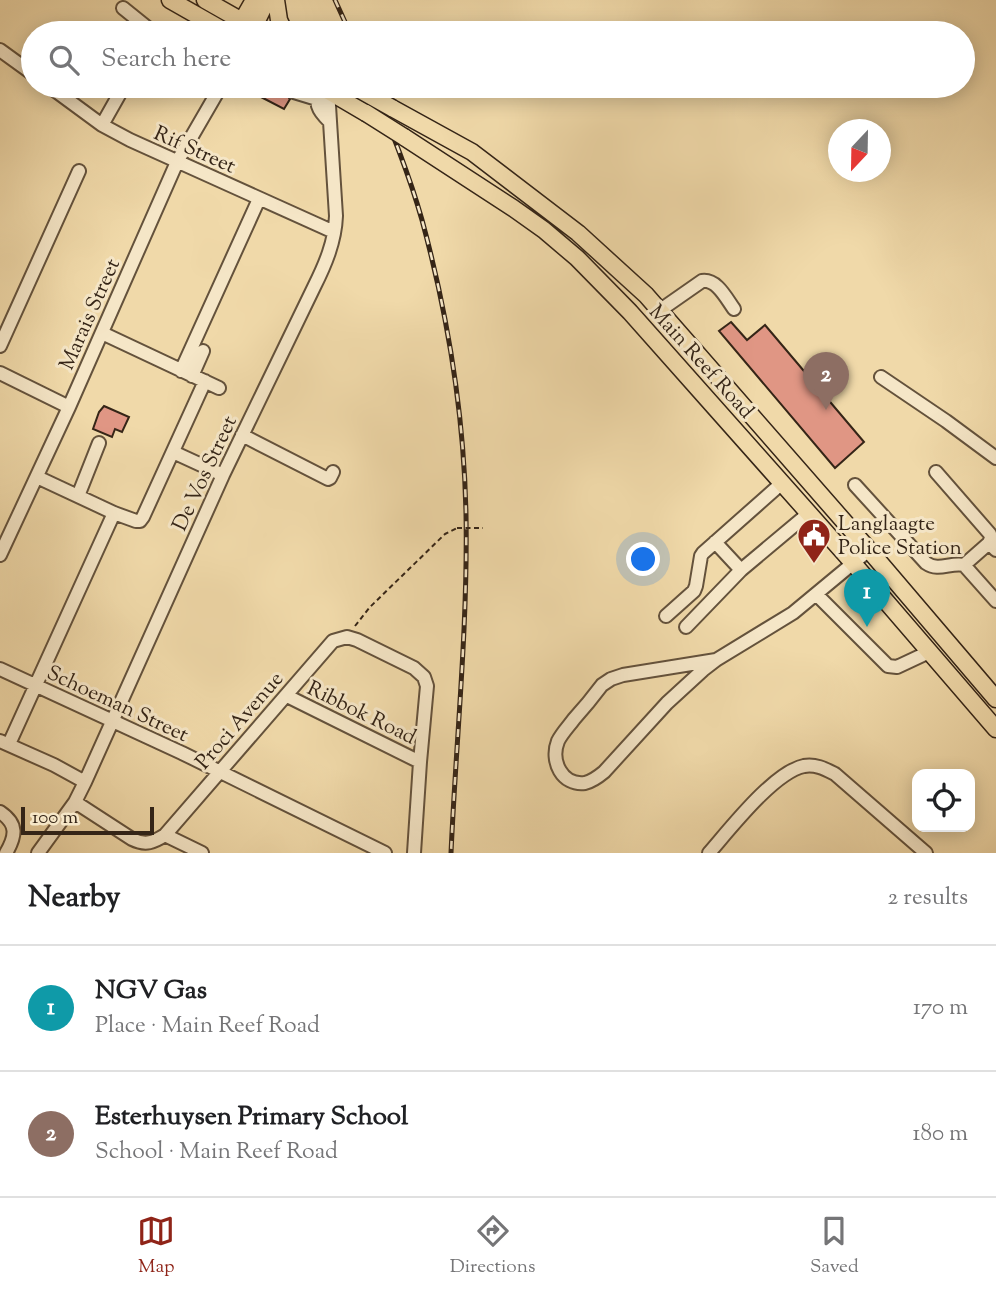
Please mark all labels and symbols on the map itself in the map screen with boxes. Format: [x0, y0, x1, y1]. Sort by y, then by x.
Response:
street label: Rif Street [148, 119, 240, 182]
north arrow [828, 119, 891, 182]
street label: Marais Street [53, 254, 129, 375]
street label: Main Reef Road [641, 298, 760, 426]
pin: 2 [803, 352, 849, 410]
street label: De Vos Street [166, 411, 246, 536]
place label: Langlaagte Police Station [838, 510, 962, 564]
public building icon: Langlaagte Police Station [795, 516, 833, 565]
your location [626, 542, 660, 576]
pin: 1 [844, 569, 890, 627]
street label: Schoeman Street [41, 659, 193, 751]
street label: Proci Avenue [189, 666, 292, 777]
street label: Ribbok Road [301, 674, 421, 753]
scale bar [21, 804, 154, 836]

